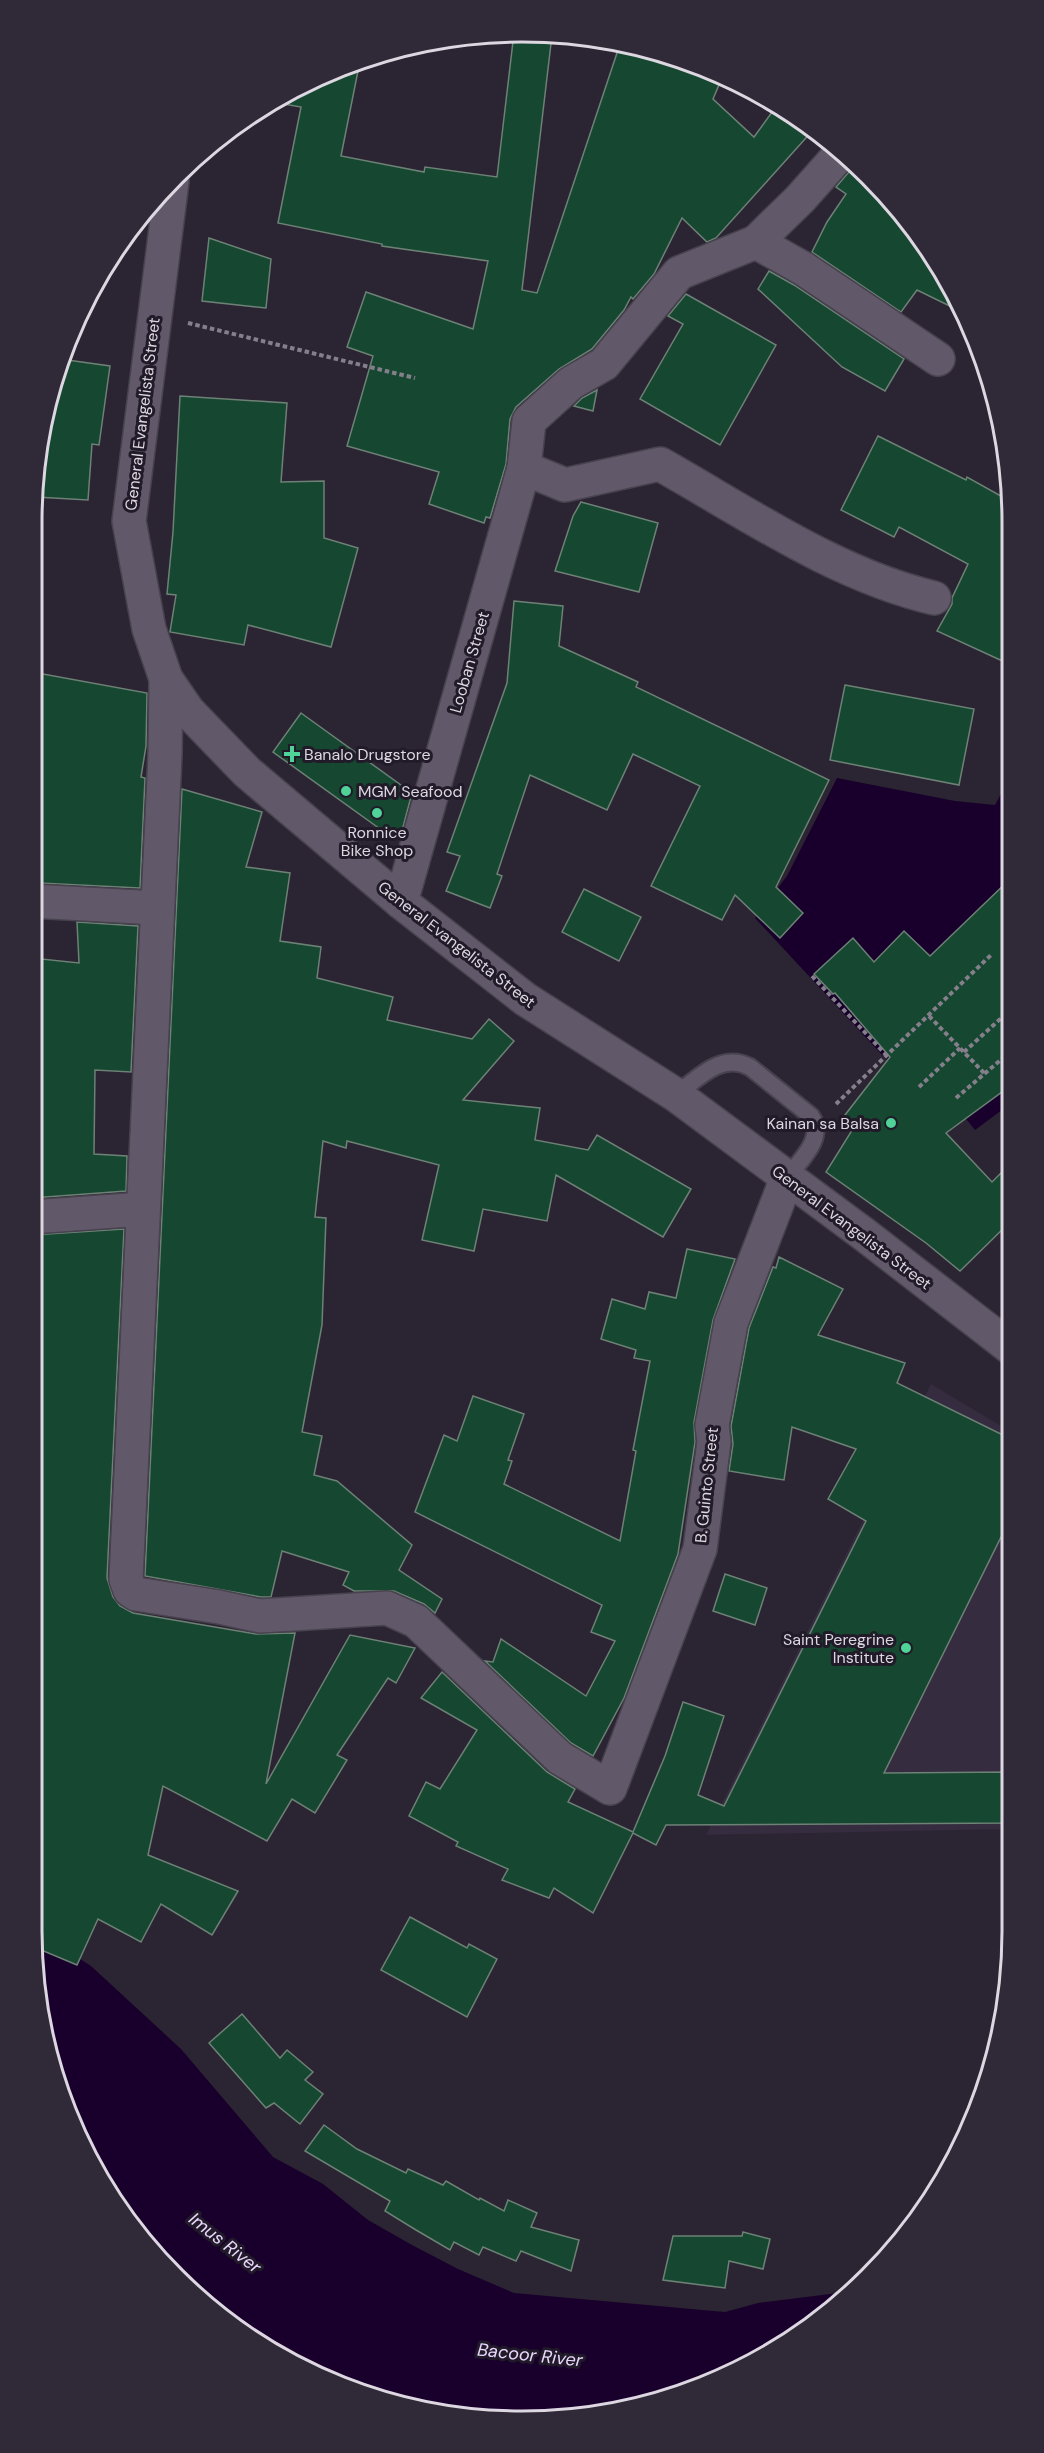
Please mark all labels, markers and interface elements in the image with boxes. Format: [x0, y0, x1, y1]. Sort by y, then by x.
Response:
street label: General Evangelista Street [120, 316, 165, 512]
street label: Looban Street [445, 609, 494, 715]
place label: Banalo Drugstore [304, 744, 431, 765]
marker: Banalo Drugstore [285, 747, 299, 761]
place label: MGM Seafood [358, 781, 463, 802]
marker: MGM Seafood [339, 784, 353, 798]
marker: Ronnice Bike Shop [370, 806, 384, 820]
place label: Ronnice Bike Shop [341, 822, 413, 861]
street label: General Evangelista Street [374, 876, 540, 1012]
place label: Kainan sa Balsa [766, 1113, 879, 1134]
marker: Kainan sa Balsa [884, 1116, 898, 1130]
street label: General Evangelista Street [768, 1161, 936, 1294]
street label: B. Guinto Street [690, 1426, 723, 1544]
place label: Saint Peregrine Institute [783, 1629, 894, 1668]
marker: Saint Peregrine Institute [899, 1641, 913, 1655]
water label: Imus River [184, 2207, 267, 2280]
water label: Bacoor River [476, 2338, 585, 2373]

